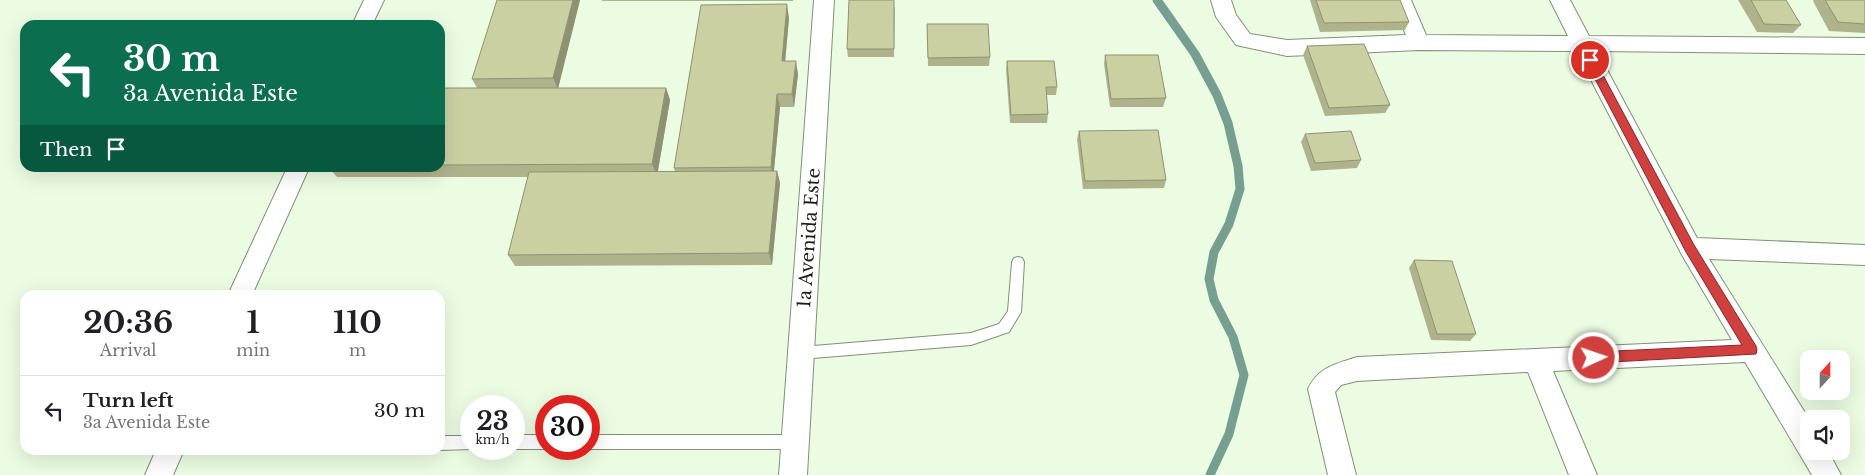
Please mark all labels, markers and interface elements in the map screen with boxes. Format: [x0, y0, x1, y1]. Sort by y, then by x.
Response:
text: 30 m [123, 37, 220, 80]
pin [1569, 39, 1611, 81]
icon: left [40, 40, 105, 105]
icon: arrive [1576, 46, 1604, 74]
text: 3a Avenida Este [123, 80, 298, 107]
icon: arrive [102, 135, 130, 163]
text: Then [40, 138, 92, 161]
street label: 1a Avenida Este [793, 167, 825, 309]
text: 20:36 [83, 304, 173, 341]
text: 1 [247, 304, 260, 341]
text: 110 [333, 304, 382, 341]
position arrow [1567, 331, 1619, 383]
text: Arrival [100, 340, 156, 360]
text: min [236, 340, 270, 360]
text: m [349, 340, 366, 360]
north arrow [1800, 350, 1850, 400]
map controls [1800, 350, 1850, 460]
text: Turn left [83, 389, 174, 412]
speed limit sign: 30 [535, 395, 600, 460]
icon: left [40, 397, 68, 425]
text: 30 m [374, 399, 425, 422]
text: 23 [476, 406, 509, 437]
button: sound [1800, 410, 1850, 460]
text: 3a Avenida Este [83, 412, 210, 432]
text: km/h [475, 432, 510, 447]

